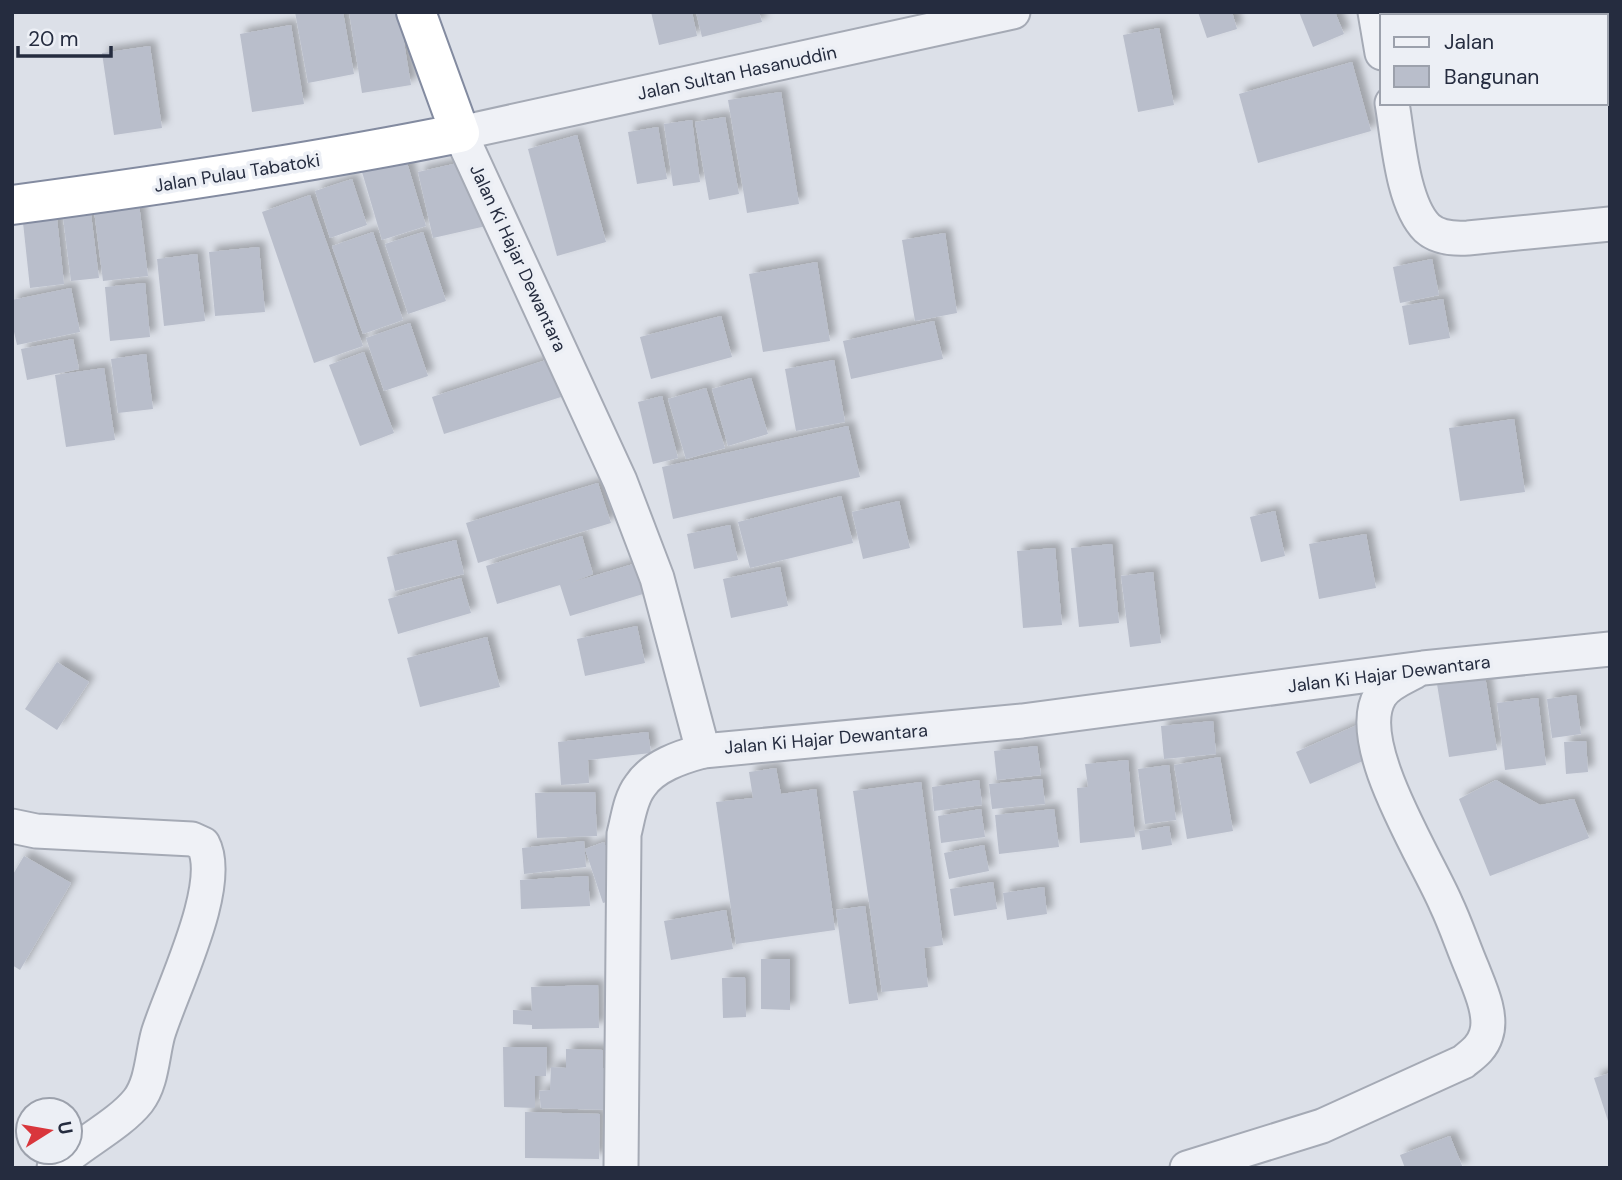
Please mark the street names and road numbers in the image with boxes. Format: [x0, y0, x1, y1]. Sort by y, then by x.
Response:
street label: Jalan Sultan Hasanuddin [635, 40, 839, 106]
street label: Jalan Pulau Tabatoki [152, 148, 322, 198]
street label: Jalan Ki Hajar Dewantara [464, 160, 572, 356]
street label: Jalan Ki Hajar Dewantara [1286, 650, 1492, 698]
street label: Jalan Ki Hajar Dewantara [723, 718, 929, 760]

